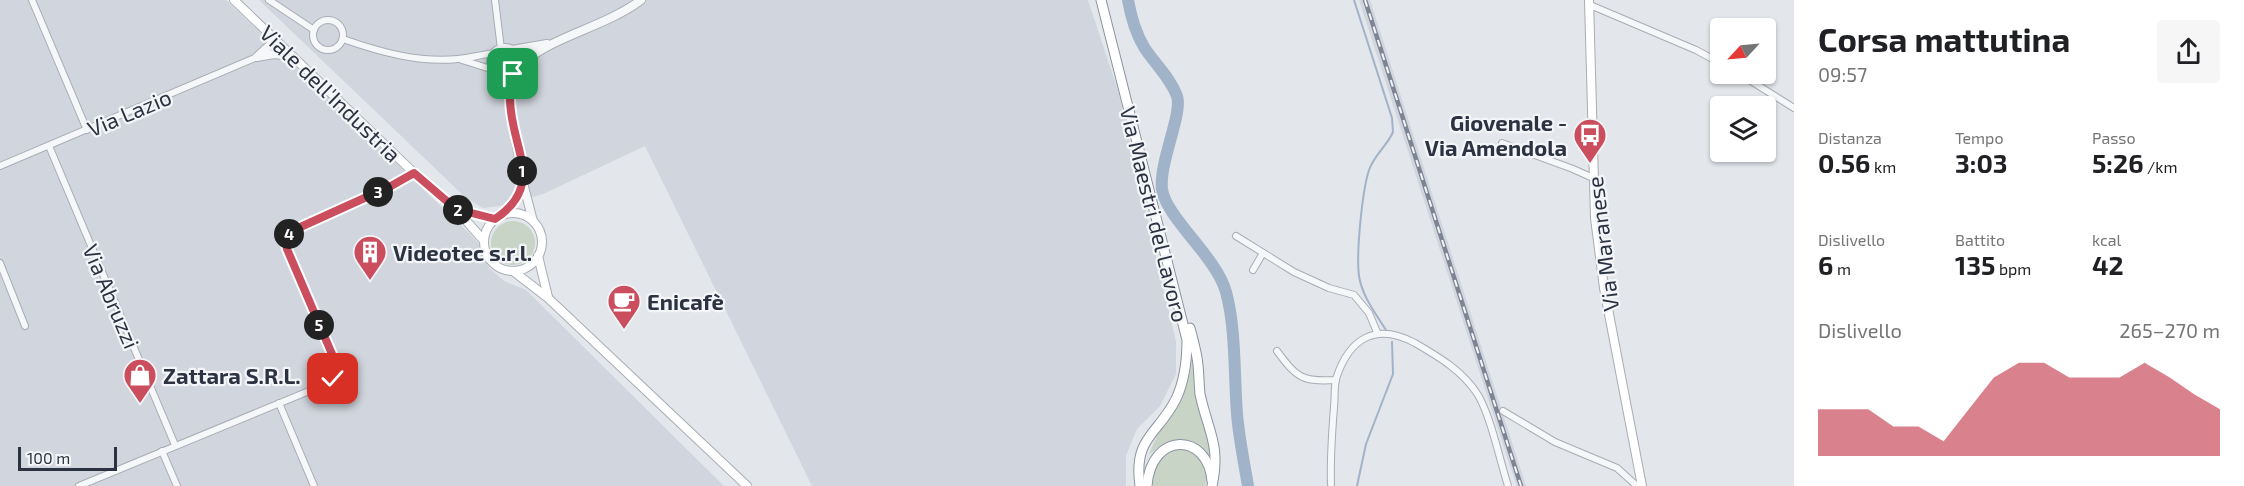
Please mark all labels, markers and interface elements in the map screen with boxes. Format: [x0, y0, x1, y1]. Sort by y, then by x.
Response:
north arrow [1710, 18, 1776, 84]
map controls [1710, 18, 1776, 162]
street label: Viale dell'Industria [255, 19, 407, 167]
text: Corsa mattutina [1818, 19, 2070, 59]
button: share [2157, 20, 2220, 83]
pin [487, 48, 538, 99]
icon: arrive [496, 57, 529, 90]
text: 09:57 [1818, 62, 1867, 86]
street label: Via Lazio [83, 83, 175, 141]
button: layers [1710, 96, 1776, 162]
street label: Via Maestri del Lavoro [1116, 103, 1194, 325]
place label: Giovenale - Via Amendola [1425, 109, 1567, 160]
bus stop icon: Giovenale - Via Amendola [1572, 117, 1608, 164]
text: Distanza [1818, 128, 1882, 147]
text: Tempo [1955, 128, 2003, 147]
text: Passo [2092, 128, 2136, 147]
text: 0.56 [1818, 147, 1870, 178]
text: 3:03 [1955, 147, 2008, 178]
text: 5:26 [2092, 147, 2143, 178]
pin: 1 [507, 156, 537, 186]
text: km [1870, 157, 1896, 176]
text: /km [2143, 157, 2178, 176]
text: 1 [519, 161, 525, 180]
street label: Via Maranese [1581, 175, 1623, 313]
pin: 3 [363, 177, 393, 207]
text: 3 [373, 182, 383, 201]
pin: 2 [443, 195, 473, 225]
text: 2 [453, 200, 463, 219]
pin: 4 [274, 219, 304, 249]
text: 4 [284, 224, 294, 243]
text: Dislivello [1818, 230, 1885, 249]
text: Battito [1955, 230, 2005, 249]
text: kcal [2092, 230, 2121, 249]
building icon: Videotec s.r.l. [352, 234, 388, 281]
place label: Videotec s.r.l. [393, 239, 532, 265]
street label: Via Abruzzi [78, 240, 146, 352]
text: 6 [1818, 249, 1833, 280]
text: 135 [1955, 249, 1995, 280]
text: 42 [2092, 249, 2124, 280]
text: m [1833, 259, 1851, 278]
text: bpm [1995, 259, 2031, 278]
cafe icon: Enicafè [606, 283, 642, 330]
place label: Enicafè [647, 288, 724, 314]
pin: 5 [304, 310, 334, 340]
text: 5 [315, 315, 323, 334]
text: Dislivello [1818, 318, 1902, 342]
text: 265–270 m [2119, 318, 2220, 342]
pin [307, 353, 358, 404]
shop icon: Zattara S.R.L. [122, 357, 158, 404]
place label: Zattara S.R.L. [163, 362, 301, 388]
icon: check [316, 362, 349, 395]
scale bar [18, 444, 117, 472]
text: 100 m [27, 448, 70, 467]

